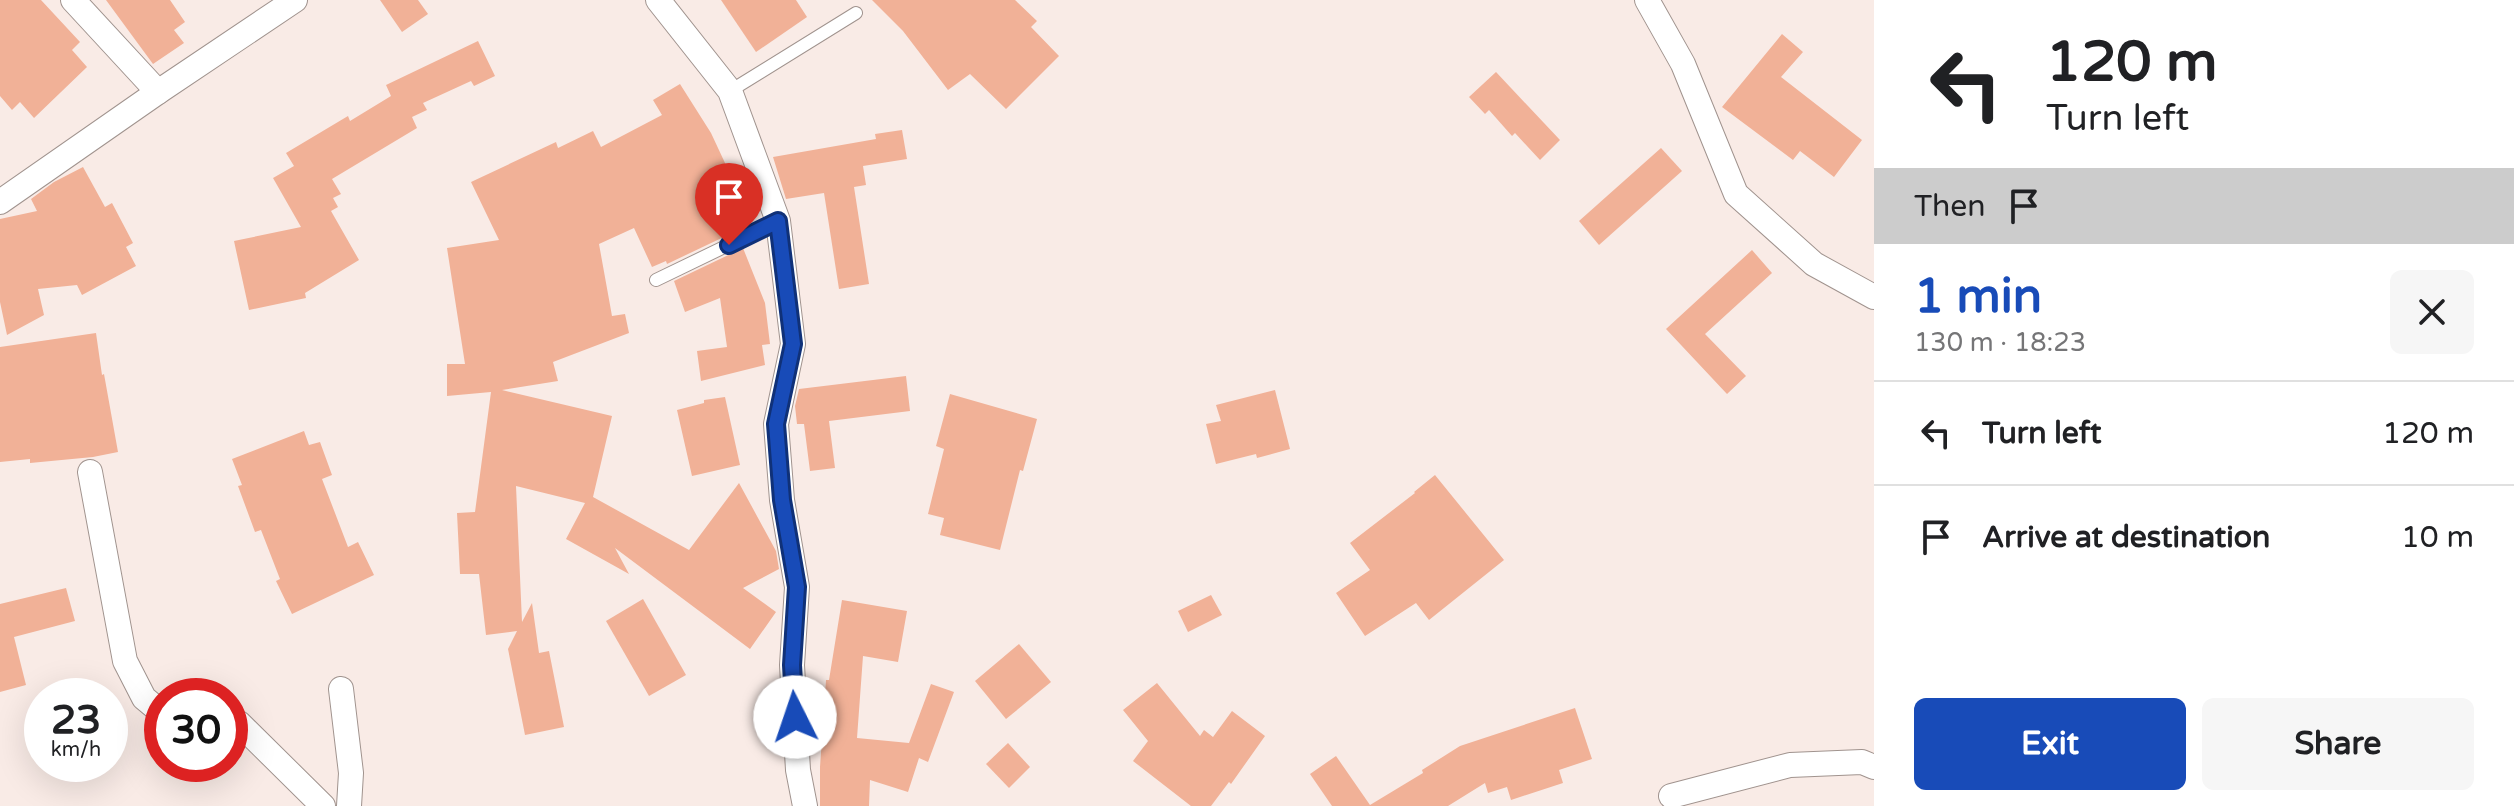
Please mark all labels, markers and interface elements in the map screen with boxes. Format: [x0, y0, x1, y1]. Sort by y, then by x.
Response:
text: 120 m [2046, 29, 2217, 96]
icon: left [1914, 32, 2018, 136]
text: Turn left [2046, 97, 2189, 140]
pin [695, 163, 763, 245]
icon: arrive [707, 175, 751, 219]
icon: arrive [2002, 184, 2046, 228]
text: Then [1914, 188, 1986, 225]
text: 1 min [1914, 268, 2042, 326]
button: close [2390, 270, 2474, 354]
text: 130 m · 18:23 [1914, 327, 2086, 358]
icon: left [1914, 411, 1958, 455]
text: Turn left [1982, 415, 2101, 452]
text: 120 m [2382, 415, 2474, 452]
icon: arrive [1914, 515, 1958, 559]
text: Arrive at destination [1982, 519, 2270, 556]
text: 10 m [2401, 519, 2474, 556]
position arrow [753, 675, 837, 759]
speed limit sign: 30 [144, 678, 248, 782]
text: 23 [51, 696, 101, 744]
button: Exit [1914, 698, 2186, 790]
button: Share [2202, 698, 2474, 790]
text: km/h [51, 738, 101, 762]

